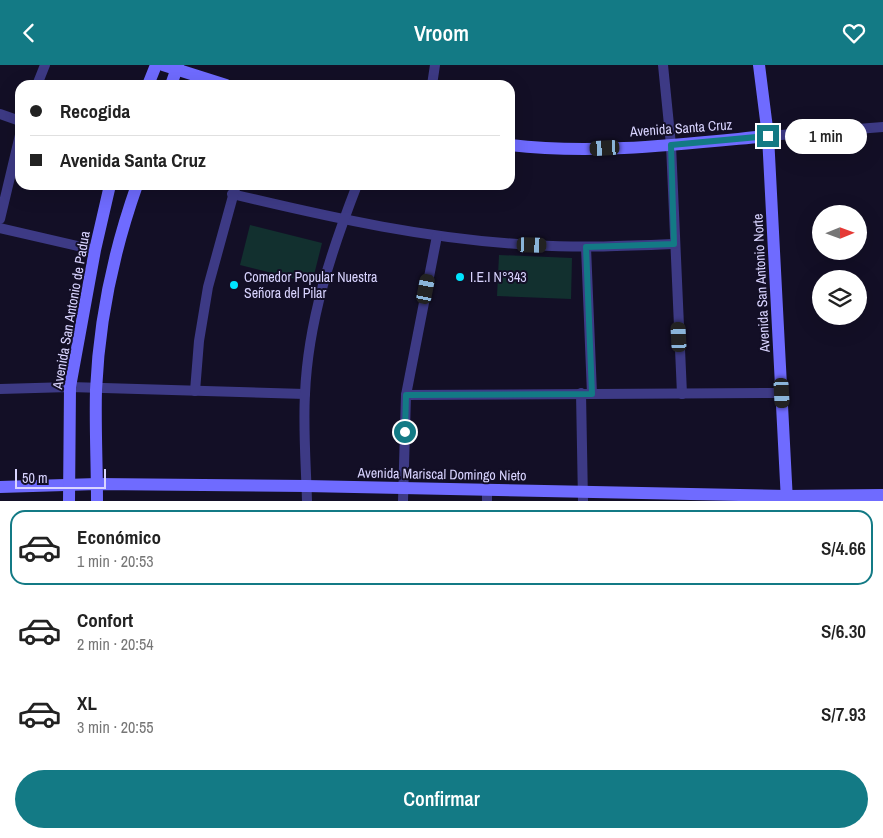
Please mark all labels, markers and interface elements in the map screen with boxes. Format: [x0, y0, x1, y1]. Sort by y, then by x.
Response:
text: Vroom [414, 18, 469, 48]
icon: back [15, 19, 43, 47]
icon: heart [840, 19, 868, 47]
text: Recogida [60, 98, 130, 124]
street label: Avenida Santa Cruz [628, 115, 733, 141]
callout: 1 min [786, 119, 868, 153]
route end [757, 125, 779, 147]
text: 1 min [809, 125, 843, 147]
car [589, 140, 620, 156]
text: Avenida Santa Cruz [60, 147, 206, 173]
north arrow [812, 205, 868, 260]
map controls [812, 205, 867, 325]
street label: Avenida San Antonio Norte [748, 213, 774, 354]
street label: Avenida San Antonio de Padua [48, 229, 94, 391]
car [516, 237, 547, 253]
place label: Comedor Popular Nuestra Señora del Pilar [244, 268, 378, 302]
place label: I.E.I N°343 [470, 268, 527, 286]
button: layers [812, 270, 867, 325]
marker: I.E.I N°343 [454, 271, 466, 283]
car [415, 273, 436, 305]
marker: Comedor Popular Nuestra Señora del Pilar [228, 279, 240, 291]
car [670, 322, 687, 352]
car [773, 378, 790, 408]
route start [394, 421, 416, 443]
street label: Avenida Mariscal Domingo Nieto [356, 464, 527, 484]
scale bar [15, 465, 106, 489]
text: 50 m [22, 469, 48, 487]
text: Económico [77, 524, 161, 550]
icon: car [17, 525, 62, 570]
text: S/4.66 [821, 535, 866, 561]
text: 1 min · 20:53 [77, 550, 154, 572]
text: Confort [77, 607, 133, 633]
icon: car [17, 608, 62, 653]
text: S/6.30 [821, 618, 866, 644]
text: 2 min · 20:54 [77, 633, 154, 655]
text: XL [77, 690, 97, 716]
icon: car [17, 691, 62, 736]
text: S/7.93 [821, 701, 866, 727]
text: 3 min · 20:55 [77, 716, 154, 738]
button: Confirmar [15, 770, 868, 828]

